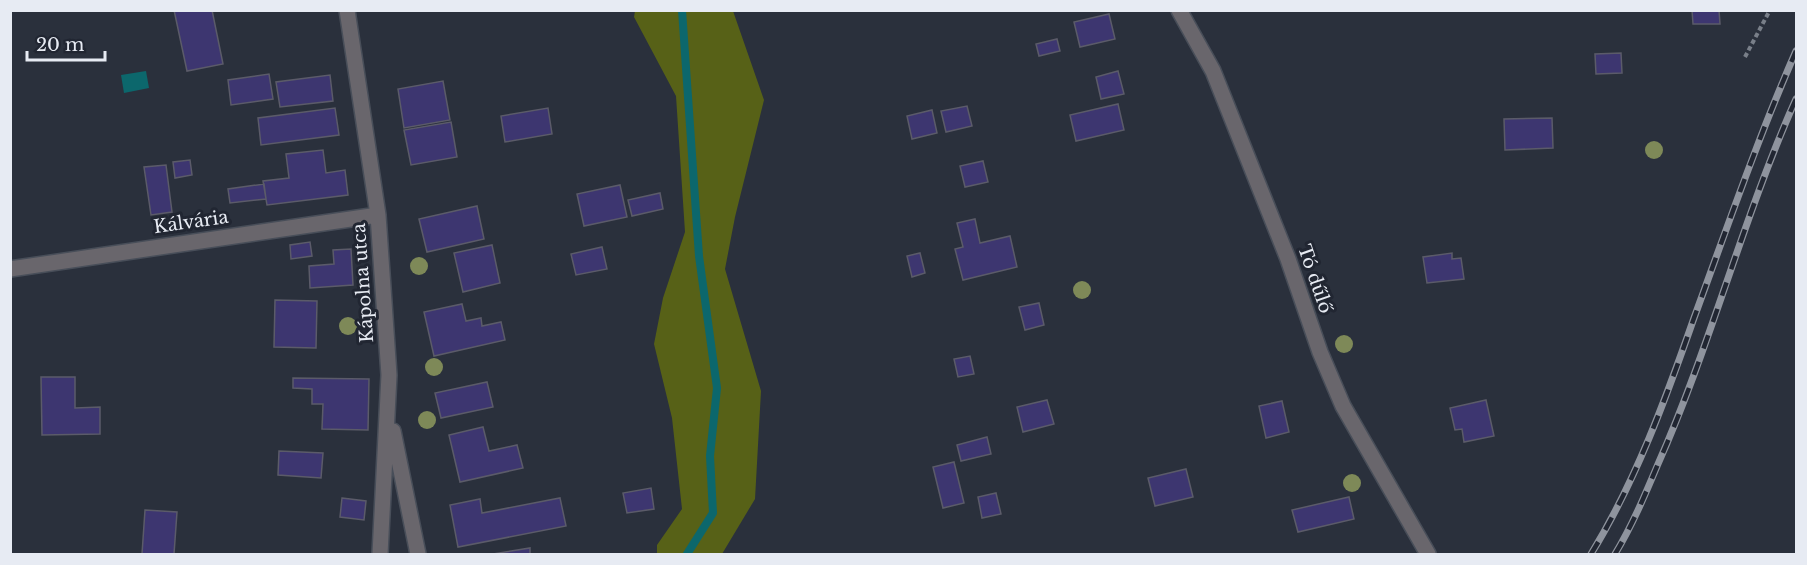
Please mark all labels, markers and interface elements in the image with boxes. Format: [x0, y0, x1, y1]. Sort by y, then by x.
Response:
scale bar [27, 24, 105, 62]
text: 20 m [36, 34, 84, 56]
street label: Kálvária [152, 206, 230, 238]
street label: Kápolna utca [348, 223, 378, 343]
street label: Tó dűlő [1293, 242, 1337, 316]

